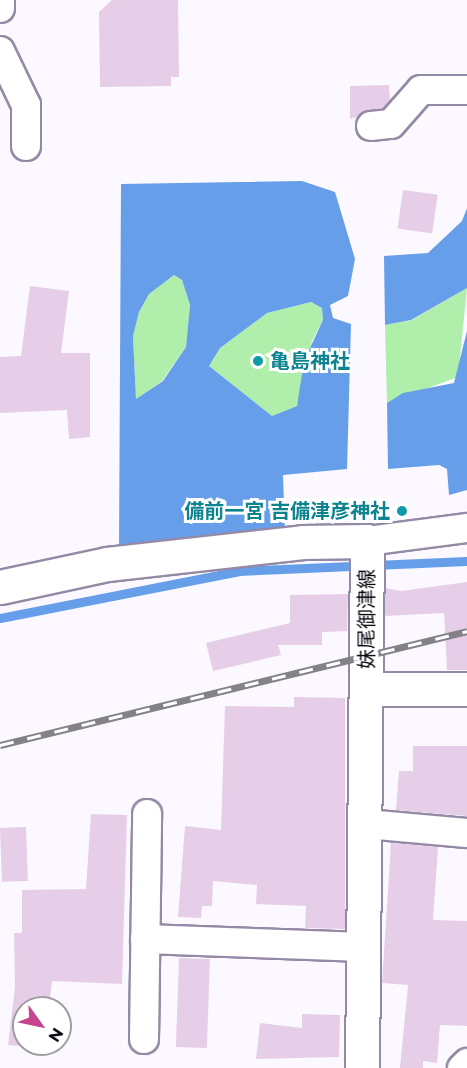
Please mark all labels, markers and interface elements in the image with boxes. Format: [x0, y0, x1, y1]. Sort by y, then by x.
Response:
place label: 亀島神社 [270, 349, 350, 373]
marker: 亀島神社 [251, 354, 265, 368]
place label: 備前一宮 吉備津彦神社 [184, 499, 390, 523]
marker: 備前一宮 吉備津彦神社 [395, 504, 409, 518]
street label: 妹尾御津線 [355, 569, 379, 669]
north arrow [12, 996, 72, 1056]
text: N [44, 1024, 67, 1046]

